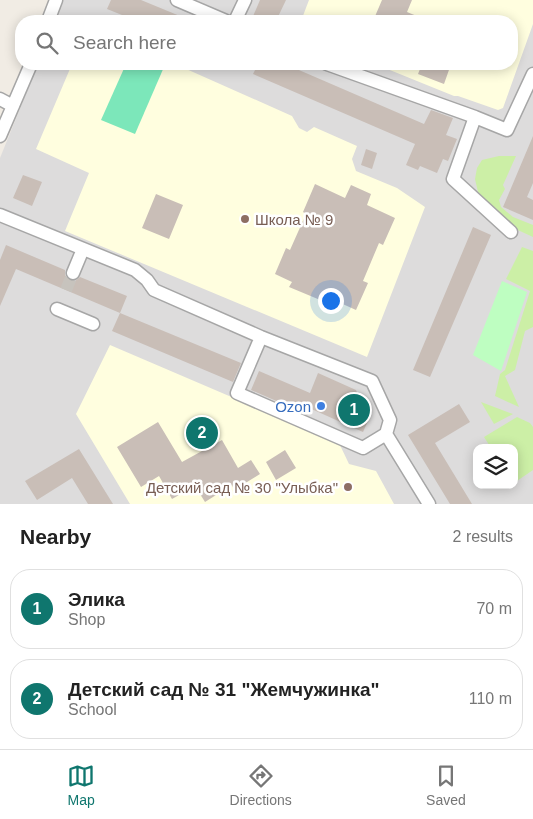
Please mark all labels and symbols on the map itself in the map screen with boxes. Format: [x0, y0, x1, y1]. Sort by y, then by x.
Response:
place label: Школа № 9 [255, 211, 333, 228]
marker: Школа № 9 [239, 213, 251, 225]
your location [318, 288, 344, 314]
pin: 1 [338, 391, 370, 429]
place label: Ozon [275, 398, 311, 415]
marker: Ozon [315, 400, 327, 412]
pin: 2 [186, 414, 218, 452]
place label: Детский сад № 30 "Улыбка" [146, 479, 338, 496]
marker: Детский сад № 30 "Улыбка" [342, 481, 354, 493]

